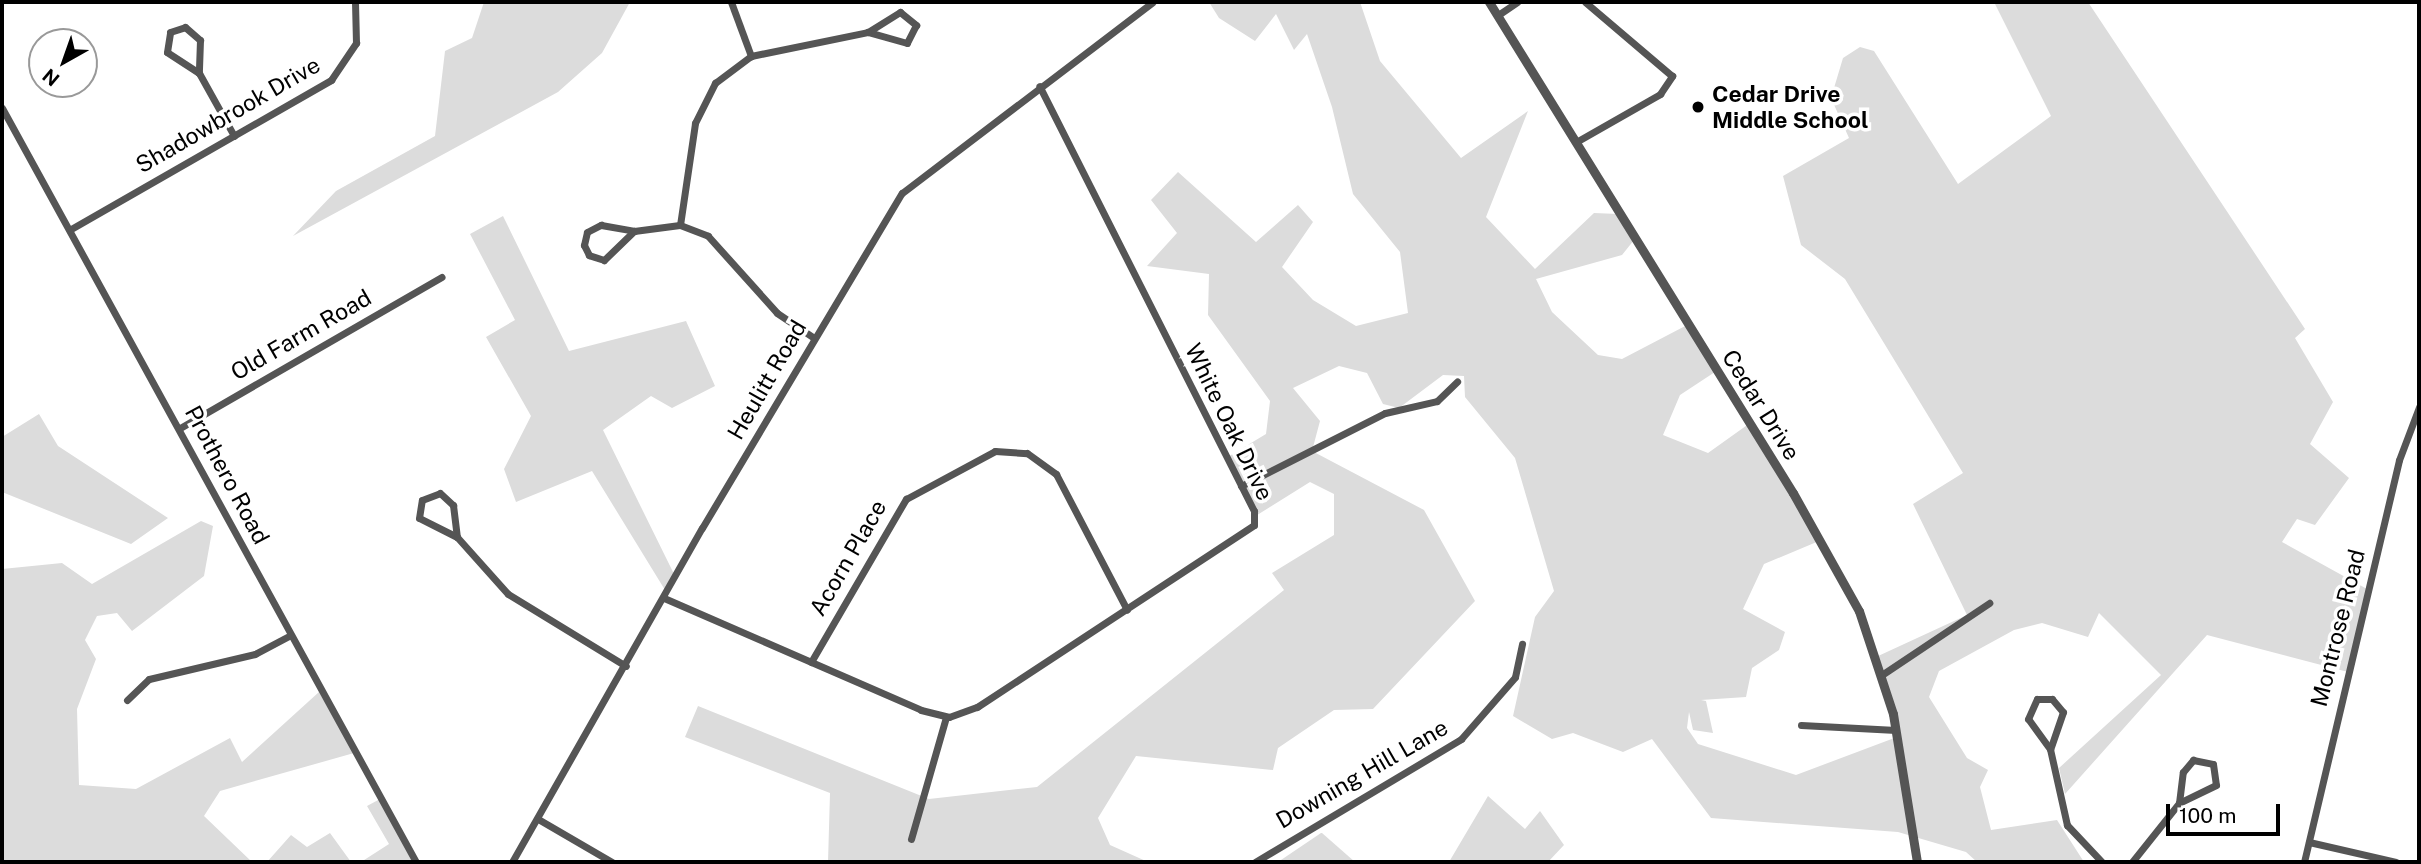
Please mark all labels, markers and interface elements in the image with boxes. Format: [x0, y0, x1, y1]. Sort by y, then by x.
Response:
north arrow [28, 28, 98, 98]
street label: Shadowbrook Drive [131, 51, 325, 179]
text: N [38, 64, 64, 91]
place label: Cedar Drive Middle School [1712, 80, 1869, 134]
marker: Cedar Drive Middle School [1690, 99, 1706, 115]
street label: Old Farm Road [226, 284, 376, 386]
street label: Heulitt Road [722, 315, 812, 445]
street label: White Oak Drive [1179, 339, 1279, 505]
street label: Cedar Drive [1716, 345, 1806, 465]
street label: Prothero Road [179, 401, 275, 549]
street label: Acorn Place [804, 495, 892, 621]
street label: Montrose Road [2305, 546, 2371, 710]
street label: Downing Hill Lane [1271, 714, 1453, 834]
scale bar [2169, 790, 2283, 834]
text: 100 m [2179, 803, 2236, 828]

